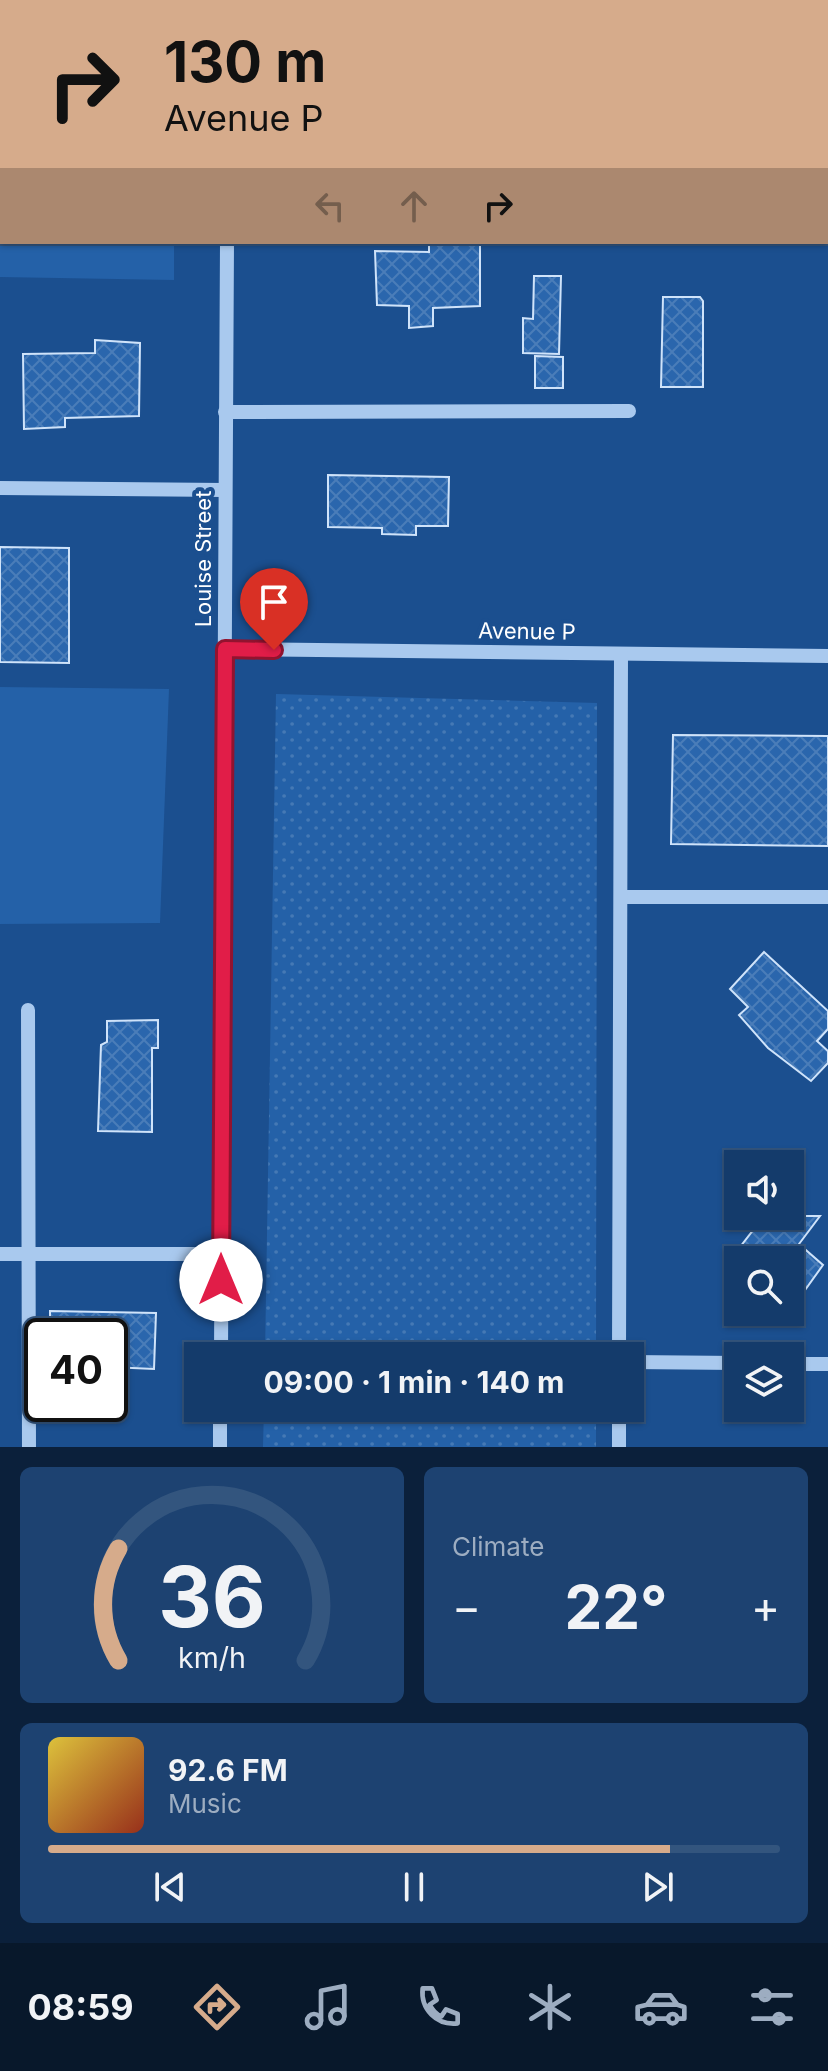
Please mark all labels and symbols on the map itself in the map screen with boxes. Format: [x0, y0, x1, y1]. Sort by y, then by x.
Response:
street label: Louise Street [190, 491, 216, 627]
pin [240, 568, 308, 650]
street label: Avenue P [478, 617, 576, 645]
position arrow [179, 1238, 263, 1322]
speed limit sign: 40 [24, 1318, 128, 1422]

